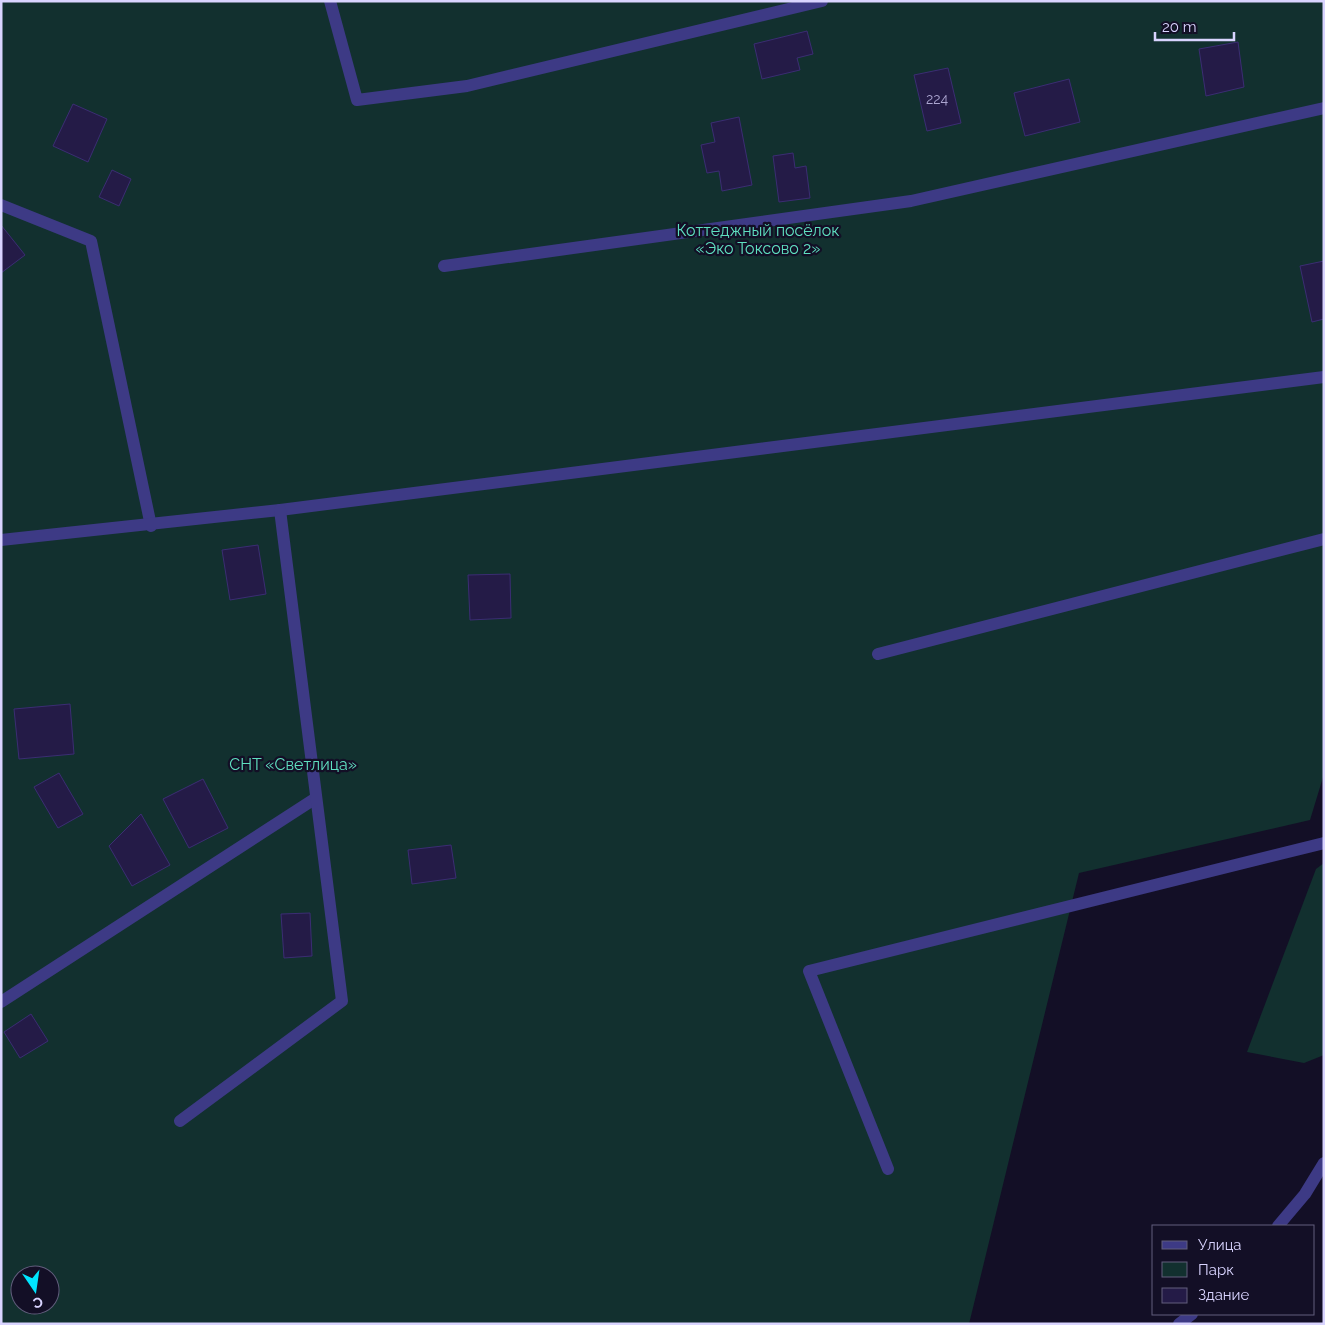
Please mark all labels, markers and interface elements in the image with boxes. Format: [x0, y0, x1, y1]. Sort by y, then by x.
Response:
scale bar [1155, 10, 1234, 42]
text: 20 m [1162, 18, 1197, 36]
house number: 224 [926, 91, 948, 107]
park label: Коттеджный посёлок «Эко Токсово 2» [676, 221, 840, 258]
park label: СНТ «Светлица» [229, 755, 357, 774]
legend [1152, 1225, 1315, 1315]
text: Улица [1198, 1236, 1242, 1254]
text: Парк [1198, 1261, 1234, 1279]
north arrow [10, 1265, 60, 1315]
text: Здание [1198, 1286, 1250, 1304]
text: С [31, 1294, 44, 1312]

